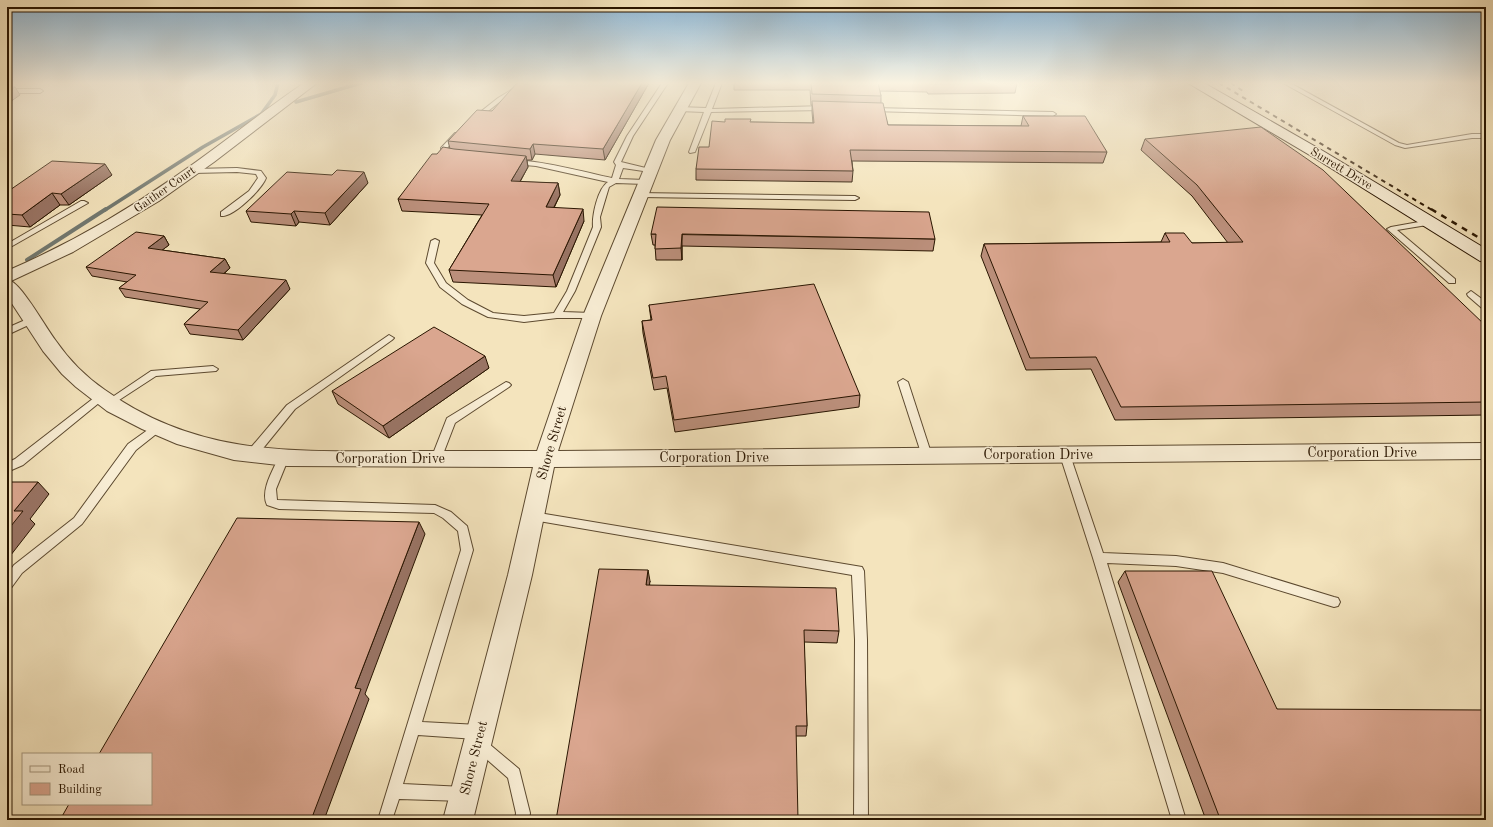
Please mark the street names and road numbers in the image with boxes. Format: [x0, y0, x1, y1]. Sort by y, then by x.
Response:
street label: Surrett Drive [1308, 146, 1374, 192]
street label: Gaither Court [132, 164, 198, 216]
street label: Shore Street [535, 404, 569, 482]
street label: Corporation Drive [1307, 446, 1417, 460]
street label: Corporation Drive [983, 448, 1093, 462]
street label: Corporation Drive [659, 451, 769, 465]
street label: Corporation Drive [335, 452, 445, 466]
street label: Shore Street [458, 719, 490, 797]

